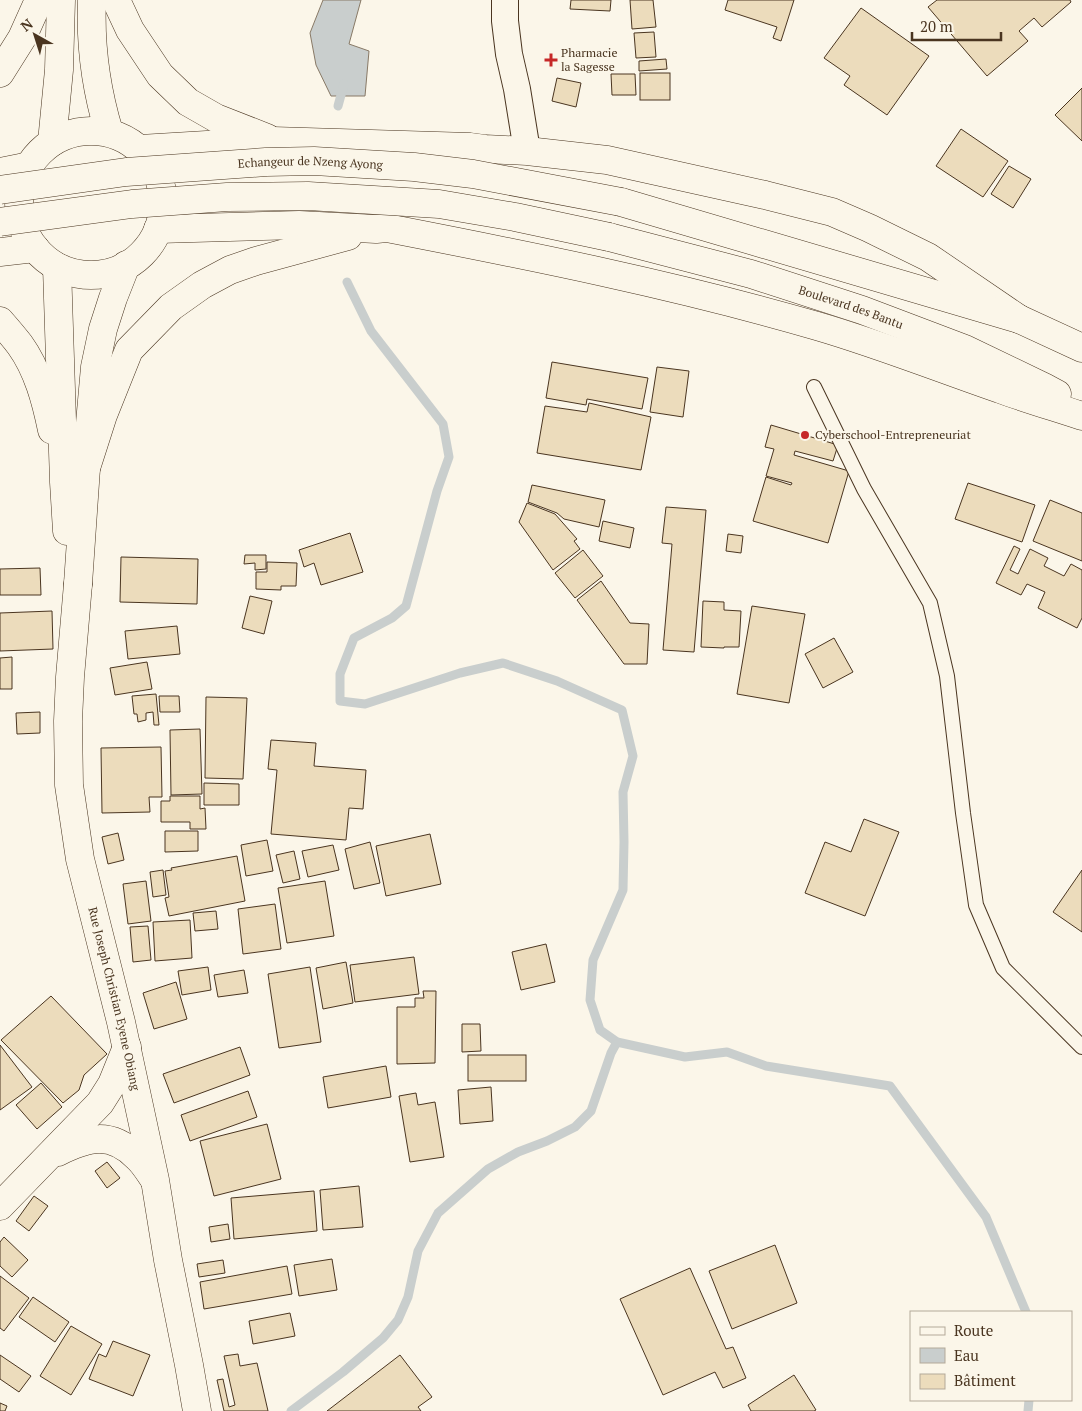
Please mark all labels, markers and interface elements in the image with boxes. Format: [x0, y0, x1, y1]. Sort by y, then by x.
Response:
north arrow [10, 10, 60, 60]
scale bar [912, 10, 1001, 42]
text: N [16, 14, 37, 35]
text: 20 m [920, 16, 953, 36]
place label: Pharmacie la Sagesse [561, 45, 618, 74]
marker: Pharmacie la Sagesse [545, 54, 557, 66]
street label: Echangeur de Nzeng Ayong [237, 153, 384, 172]
street label: Boulevard des Bantu [797, 282, 905, 332]
place label: Cyberschool-Entrepreneuriat [815, 427, 971, 442]
marker: Cyberschool-Entrepreneuriat [799, 429, 811, 441]
street label: Rue Joseph Christian Eyene Obiang [85, 905, 144, 1092]
legend [910, 1311, 1072, 1401]
text: Route [954, 1320, 993, 1340]
text: Eau [954, 1345, 979, 1365]
text: Bâtiment [954, 1370, 1016, 1390]

